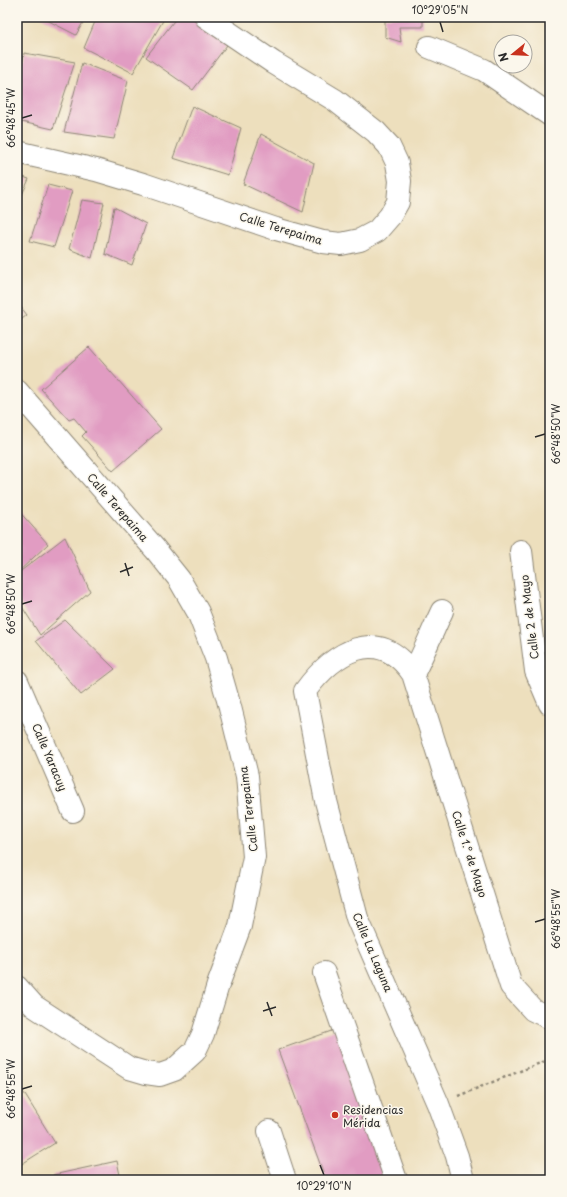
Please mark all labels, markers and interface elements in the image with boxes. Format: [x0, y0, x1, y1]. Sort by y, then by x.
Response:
text: 10°29'05"N [412, 2, 469, 17]
north arrow [493, 34, 533, 74]
text: N [493, 50, 512, 64]
text: 66°48'45"W [3, 87, 18, 148]
street label: Calle Terepaima [237, 207, 325, 249]
text: 66°48'50"W [548, 403, 563, 464]
street label: Calle Terepaima [83, 469, 153, 545]
text: 66°48'50"W [3, 573, 18, 634]
street label: Calle 2 de Mayo [515, 574, 543, 660]
street label: Calle Yaracuy [28, 720, 72, 794]
street label: Calle Terepaima [234, 765, 262, 853]
street label: Calle 1.° de Mayo [448, 808, 492, 900]
text: 66°48'55"W [548, 888, 563, 949]
street label: Calle La Laguna [349, 910, 397, 995]
text: 66°48'55"W [3, 1058, 18, 1119]
place label: Residencias Mérida [343, 1101, 403, 1131]
marker: Residencias Mérida [330, 1110, 340, 1120]
text: 10°29'10"N [297, 1178, 352, 1193]

